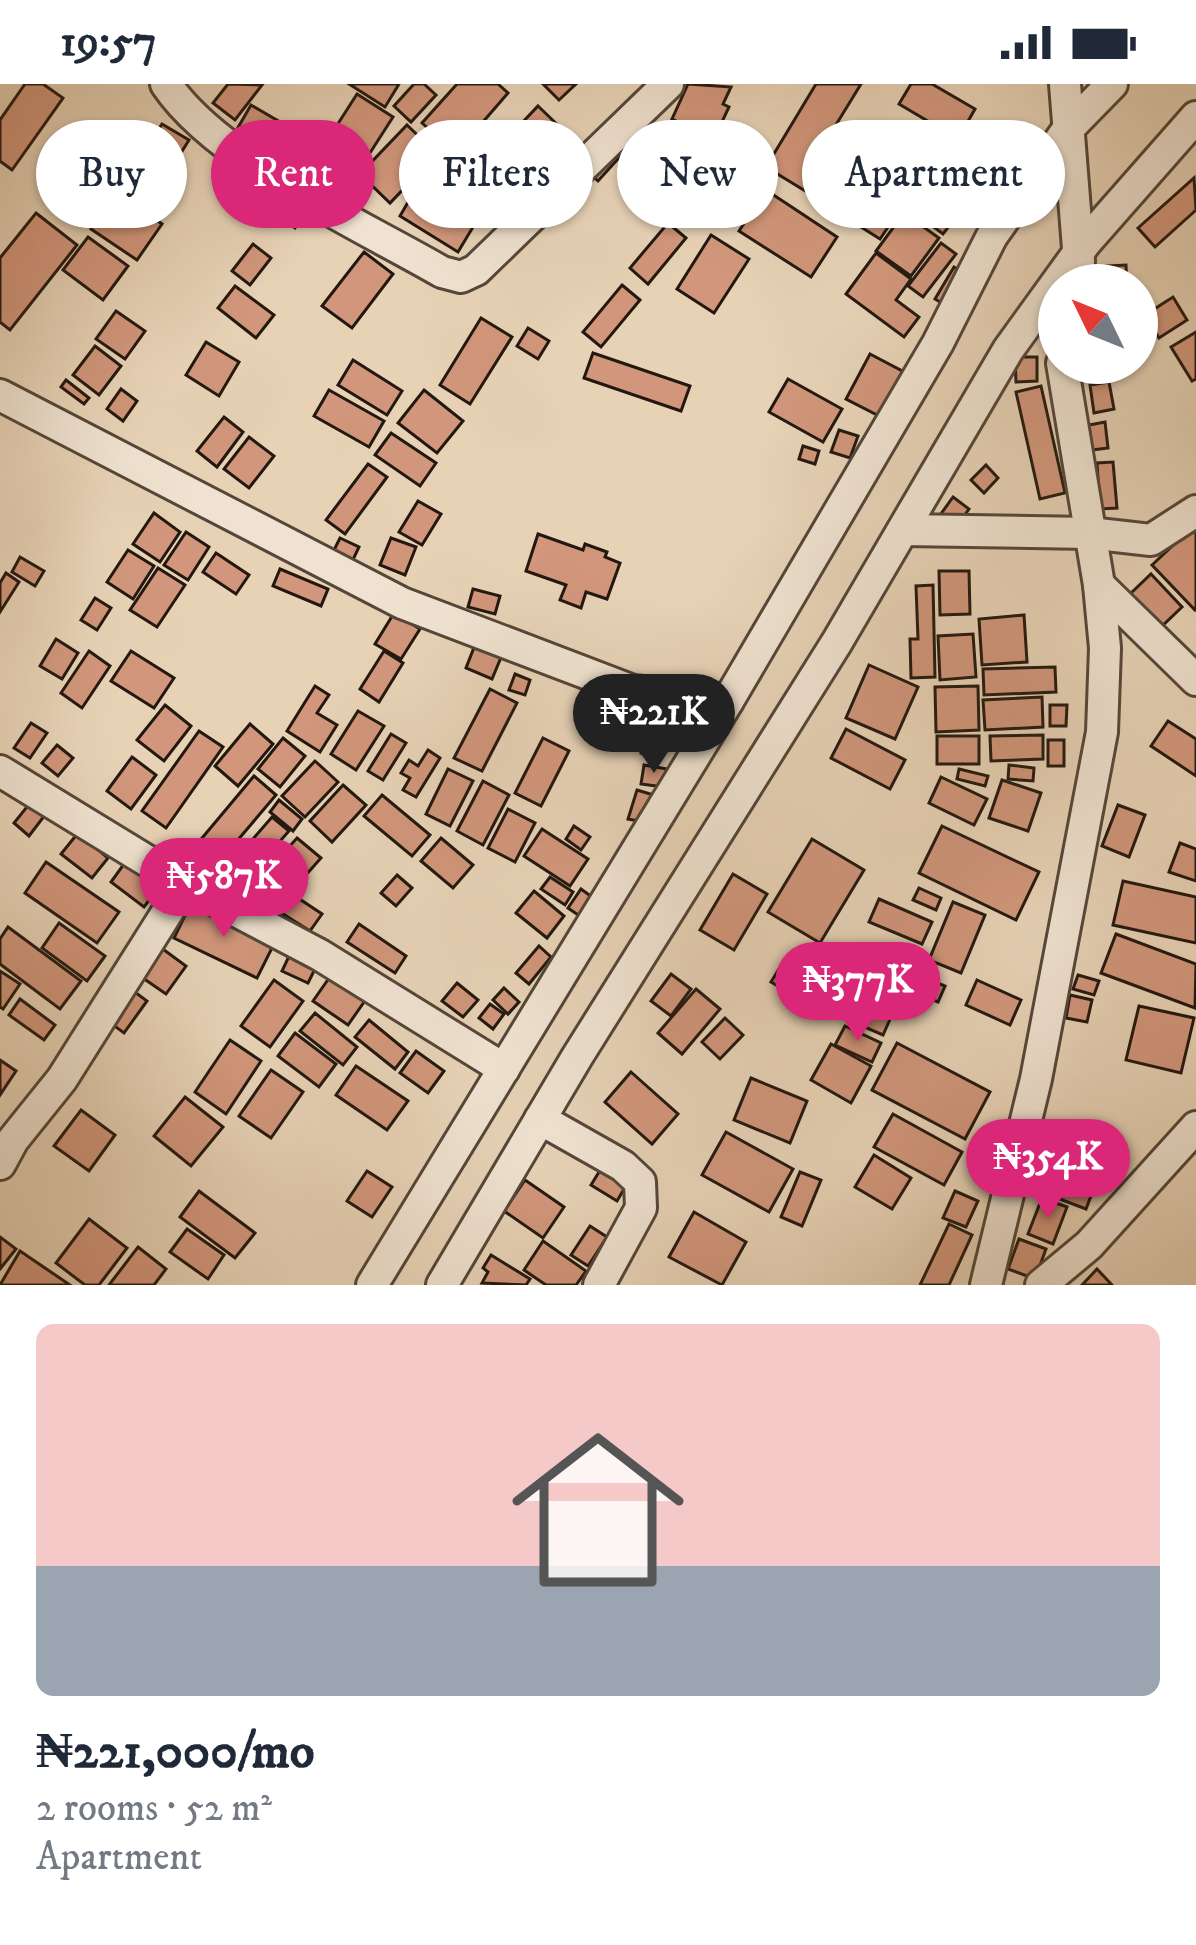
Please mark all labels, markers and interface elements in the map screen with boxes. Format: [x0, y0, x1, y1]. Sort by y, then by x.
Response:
text: 19:57 [60, 14, 157, 70]
chip: Buy [36, 120, 187, 228]
chip: Rent [211, 120, 375, 228]
chip: Filters [399, 120, 593, 228]
chip: New [617, 120, 778, 228]
chip: Apartment [802, 120, 1065, 228]
north arrow [1038, 264, 1158, 384]
map controls [1038, 264, 1158, 384]
pin: ₦221K [570, 674, 738, 776]
text: ₦221K [600, 688, 708, 737]
pin: ₦587K [140, 838, 308, 940]
text: ₦587K [167, 852, 281, 901]
pin: ₦377K [774, 942, 942, 1044]
text: ₦377K [802, 956, 914, 1005]
pin: ₦354K [964, 1119, 1132, 1221]
text: ₦354K [993, 1133, 1103, 1182]
icon: home [490, 1402, 706, 1618]
text: ₦221,000/mo [36, 1720, 315, 1784]
text: 2 rooms · 52 m² [36, 1784, 272, 1833]
text: Apartment [36, 1833, 202, 1882]

